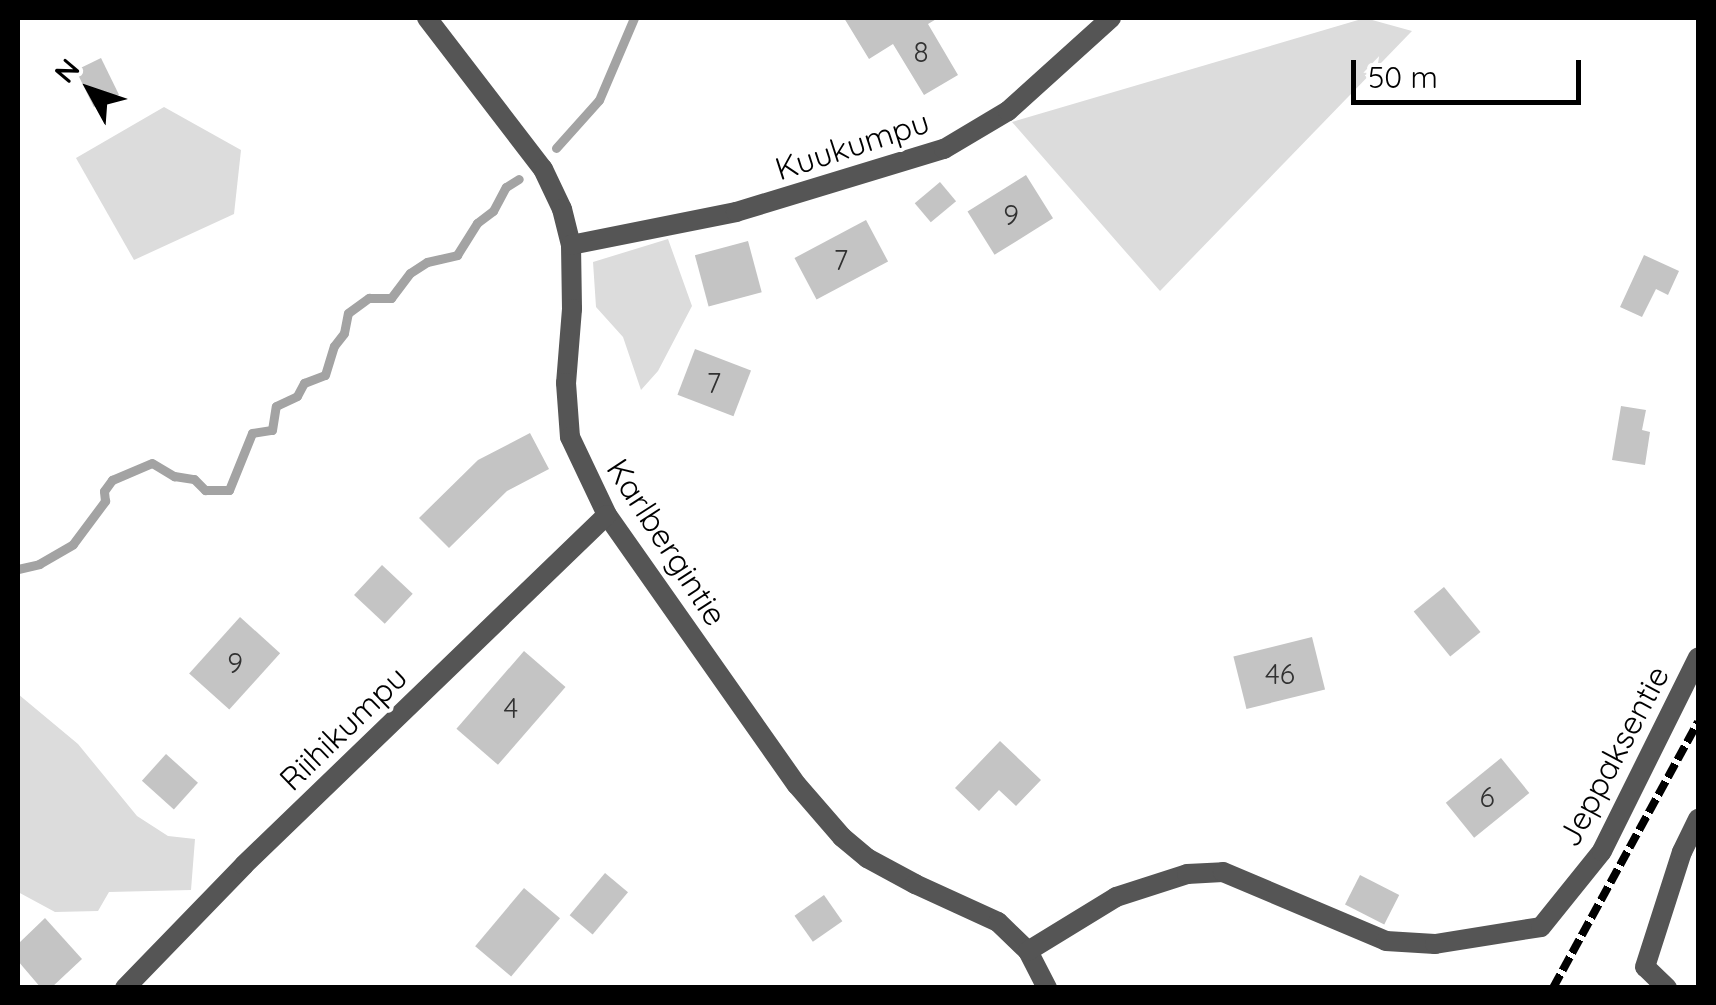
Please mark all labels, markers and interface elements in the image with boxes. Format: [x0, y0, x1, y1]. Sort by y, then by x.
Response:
house number: 8 [913, 35, 929, 69]
north arrow [40, 40, 140, 140]
scale bar [1356, 40, 1586, 102]
text: N [47, 51, 87, 90]
text: 50 m [1368, 58, 1438, 96]
street label: Kuukumpu [770, 102, 934, 188]
house number: 9 [1003, 198, 1019, 232]
house number: 7 [834, 243, 848, 277]
house number: 7 [707, 366, 721, 400]
street label: Karlbergintie [599, 451, 735, 633]
house number: 9 [227, 646, 243, 680]
house number: 46 [1265, 657, 1295, 691]
street label: Riihikumpu [271, 658, 415, 798]
street label: Jeppaksentie [1549, 659, 1677, 853]
house number: 4 [504, 691, 518, 725]
house number: 6 [1479, 780, 1495, 814]

